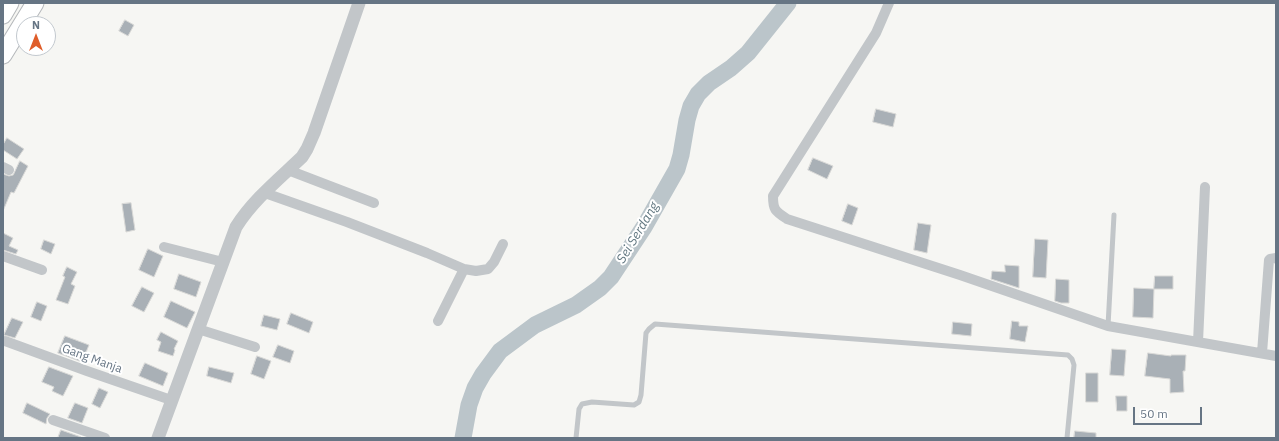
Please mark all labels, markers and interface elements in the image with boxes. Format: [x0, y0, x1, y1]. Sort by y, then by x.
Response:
north arrow [16, 16, 56, 56]
text: N [32, 18, 40, 32]
water label: Sei Serdang [614, 200, 662, 266]
street label: Gang Manja [60, 341, 124, 377]
scale bar [1135, 399, 1204, 425]
text: 50 m [1140, 406, 1168, 421]

